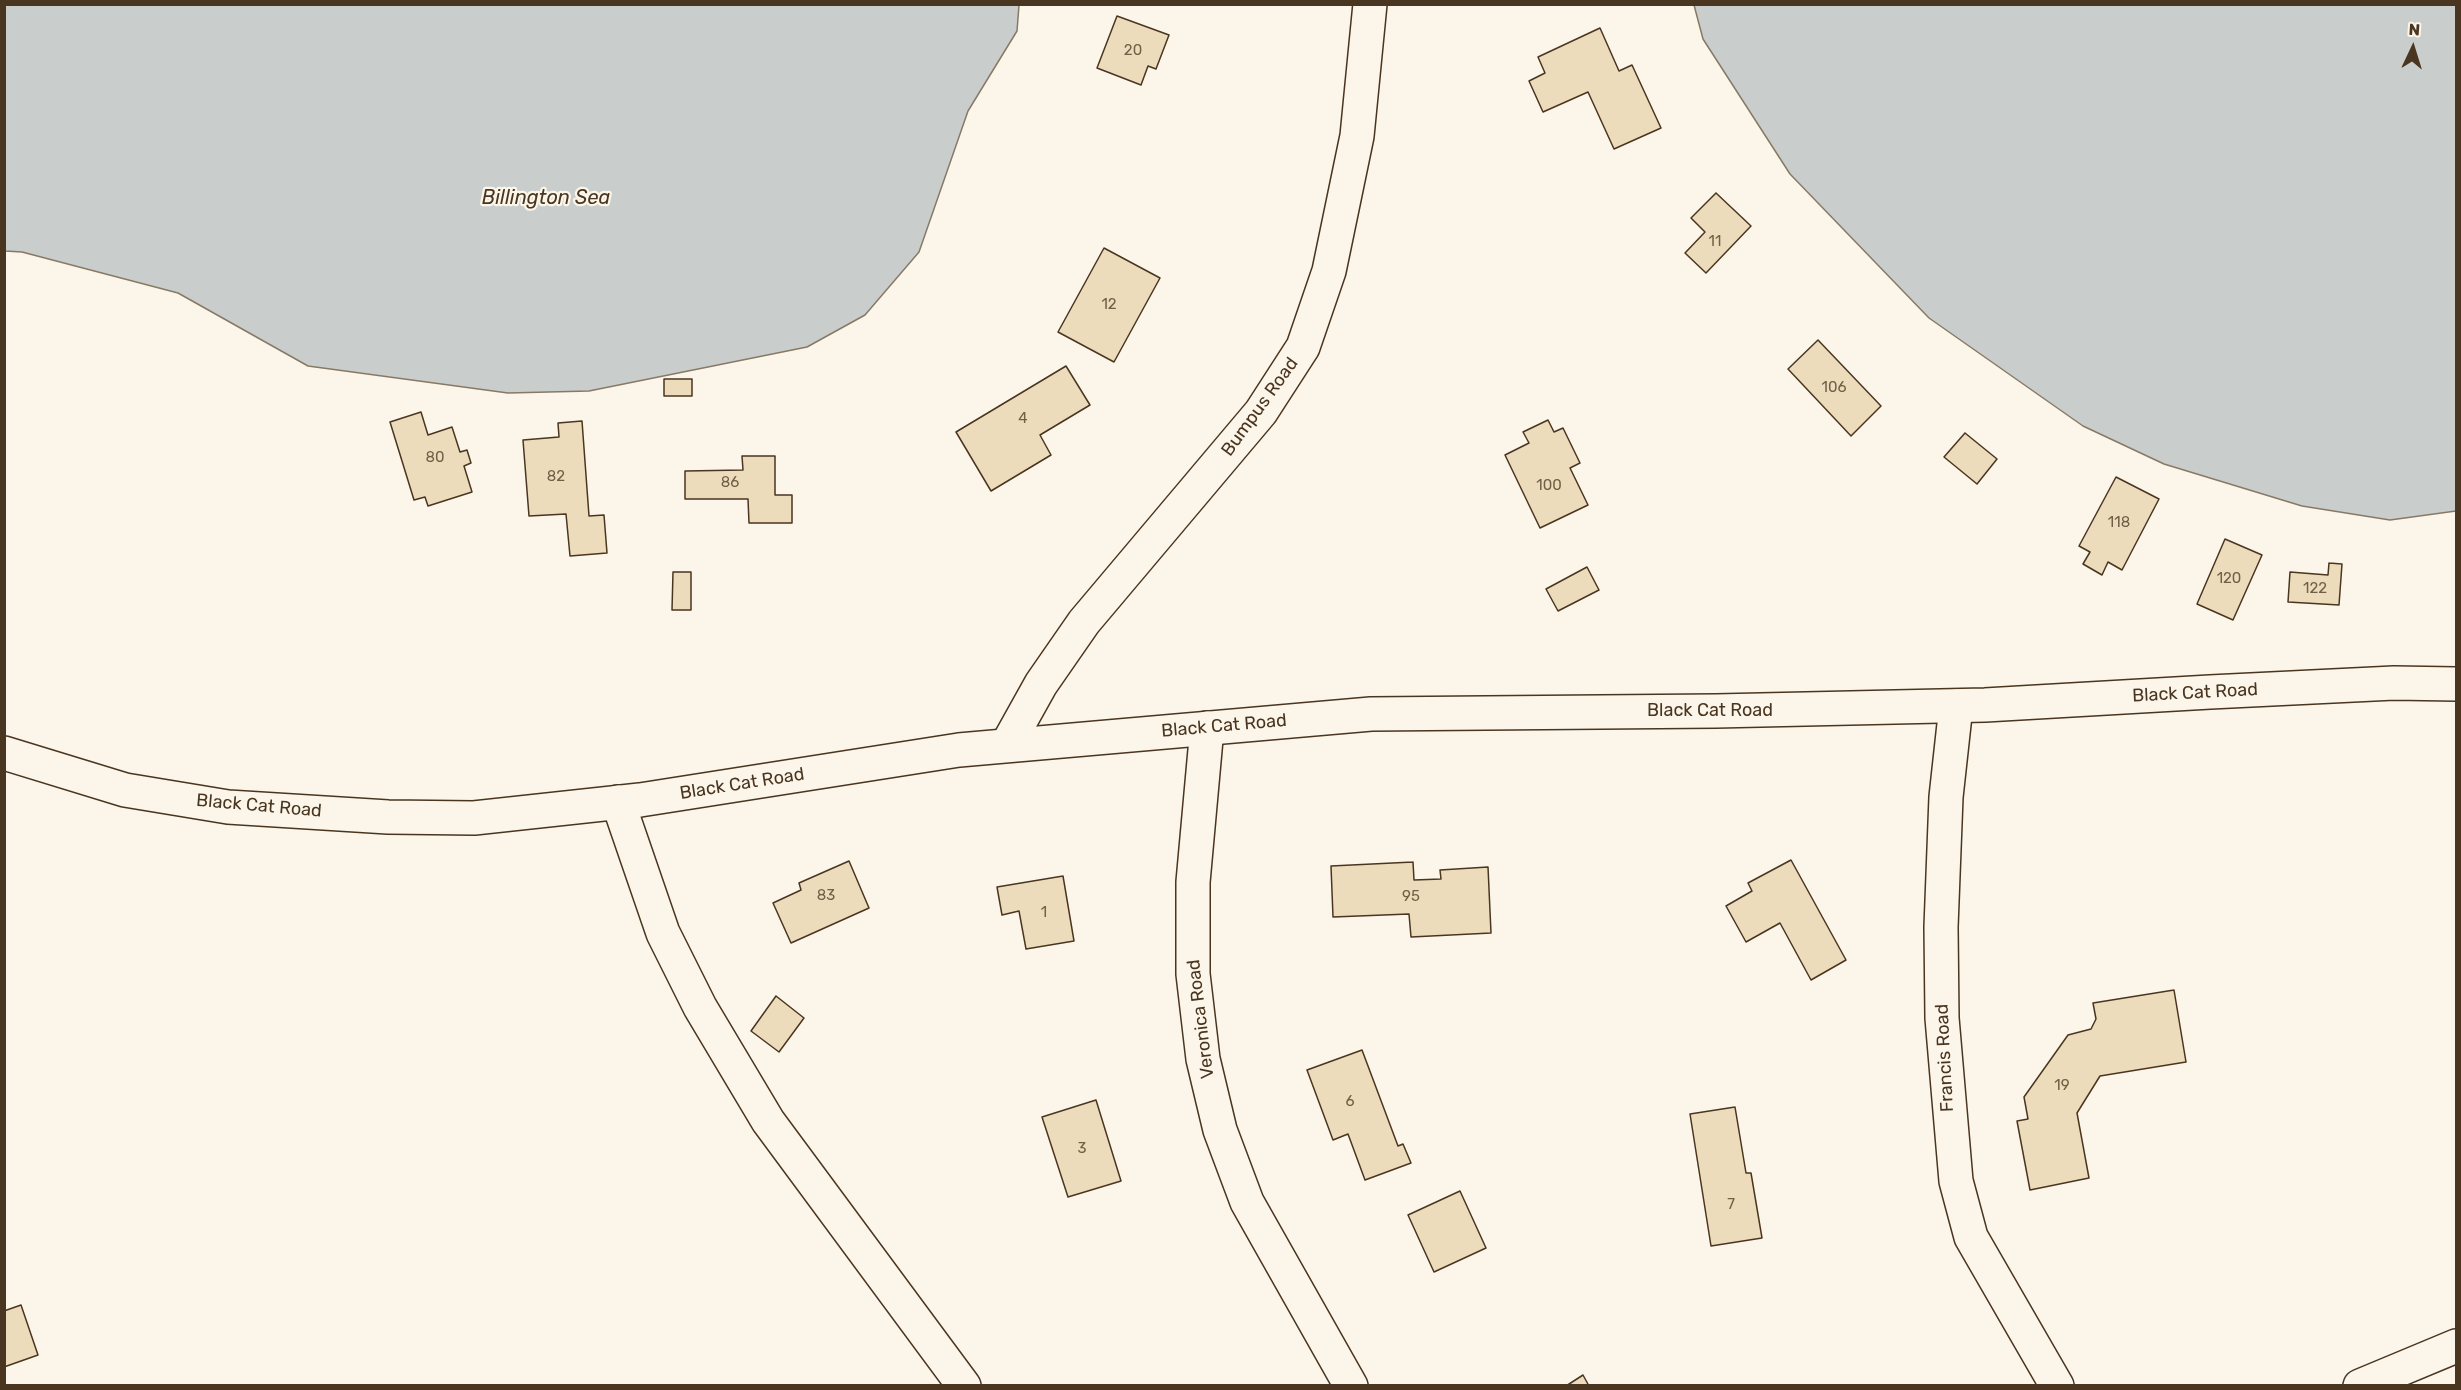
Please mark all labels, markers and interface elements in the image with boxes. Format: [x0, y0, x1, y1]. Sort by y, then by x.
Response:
north arrow [2383, 18, 2443, 78]
text: N [2408, 20, 2421, 39]
house number: 20 [1124, 42, 1142, 60]
water label: Billington Sea [482, 186, 610, 210]
house number: 11 [1709, 233, 1721, 251]
house number: 12 [1101, 296, 1117, 314]
street label: Bumpus Road [1217, 353, 1303, 461]
house number: 106 [1822, 379, 1846, 397]
house number: 4 [1018, 410, 1028, 428]
house number: 80 [425, 449, 445, 467]
house number: 82 [547, 468, 565, 486]
house number: 86 [721, 474, 739, 492]
house number: 100 [1536, 477, 1562, 495]
house number: 118 [2108, 514, 2130, 532]
house number: 120 [2217, 570, 2241, 588]
house number: 122 [2303, 580, 2327, 598]
street label: Black Cat Road [2132, 679, 2258, 707]
street label: Black Cat Road [1647, 700, 1773, 722]
street label: Black Cat Road [1160, 710, 1288, 742]
street label: Black Cat Road [678, 763, 806, 805]
street label: Black Cat Road [195, 790, 323, 822]
house number: 83 [817, 887, 835, 905]
house number: 95 [1402, 888, 1420, 906]
house number: 1 [1041, 904, 1047, 922]
street label: Veronica Road [1183, 958, 1219, 1080]
street label: Francis Road [1931, 1003, 1959, 1113]
house number: 19 [2054, 1077, 2070, 1095]
house number: 6 [1345, 1093, 1355, 1111]
house number: 3 [1077, 1140, 1087, 1158]
house number: 7 [1727, 1196, 1735, 1214]

